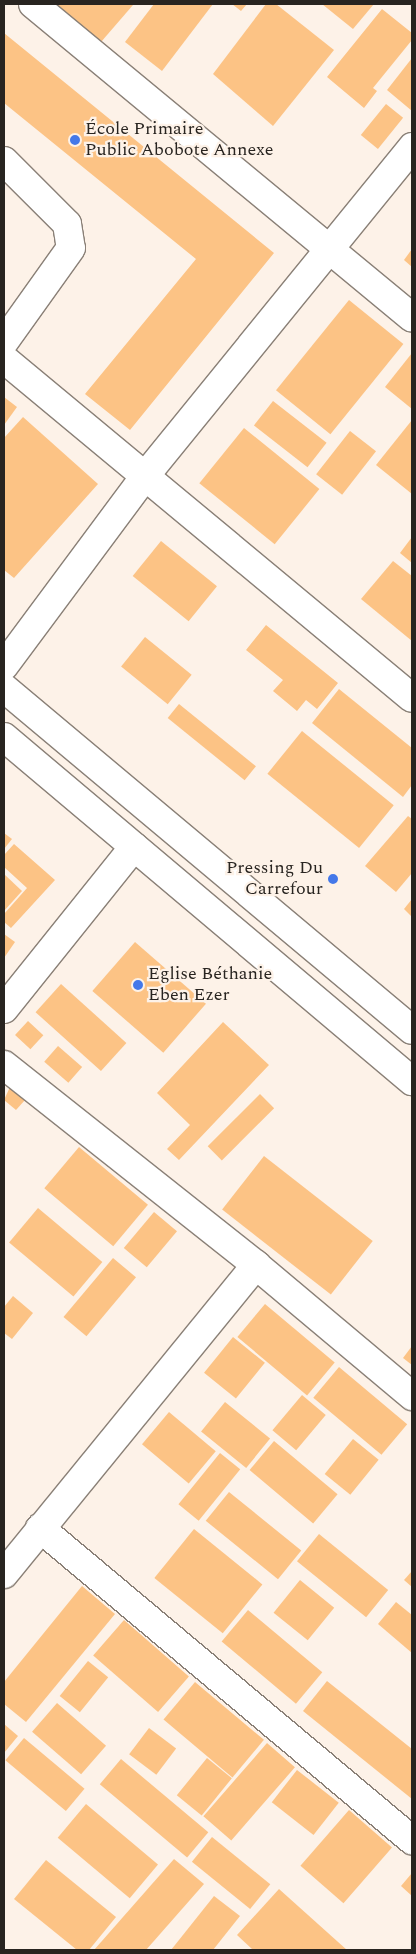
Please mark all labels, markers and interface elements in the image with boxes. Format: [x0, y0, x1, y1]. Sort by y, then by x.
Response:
place label: École Primaire Public Abobote Annexe [85, 119, 274, 162]
marker: École Primaire Public Abobote Annexe [69, 134, 81, 146]
place label: Pressing Du Carrefour [226, 858, 323, 901]
marker: Pressing Du Carrefour [327, 873, 339, 885]
place label: Eglise Béthanie Eben Ezer [148, 964, 272, 1006]
marker: Eglise Béthanie Eben Ezer [132, 979, 144, 991]

